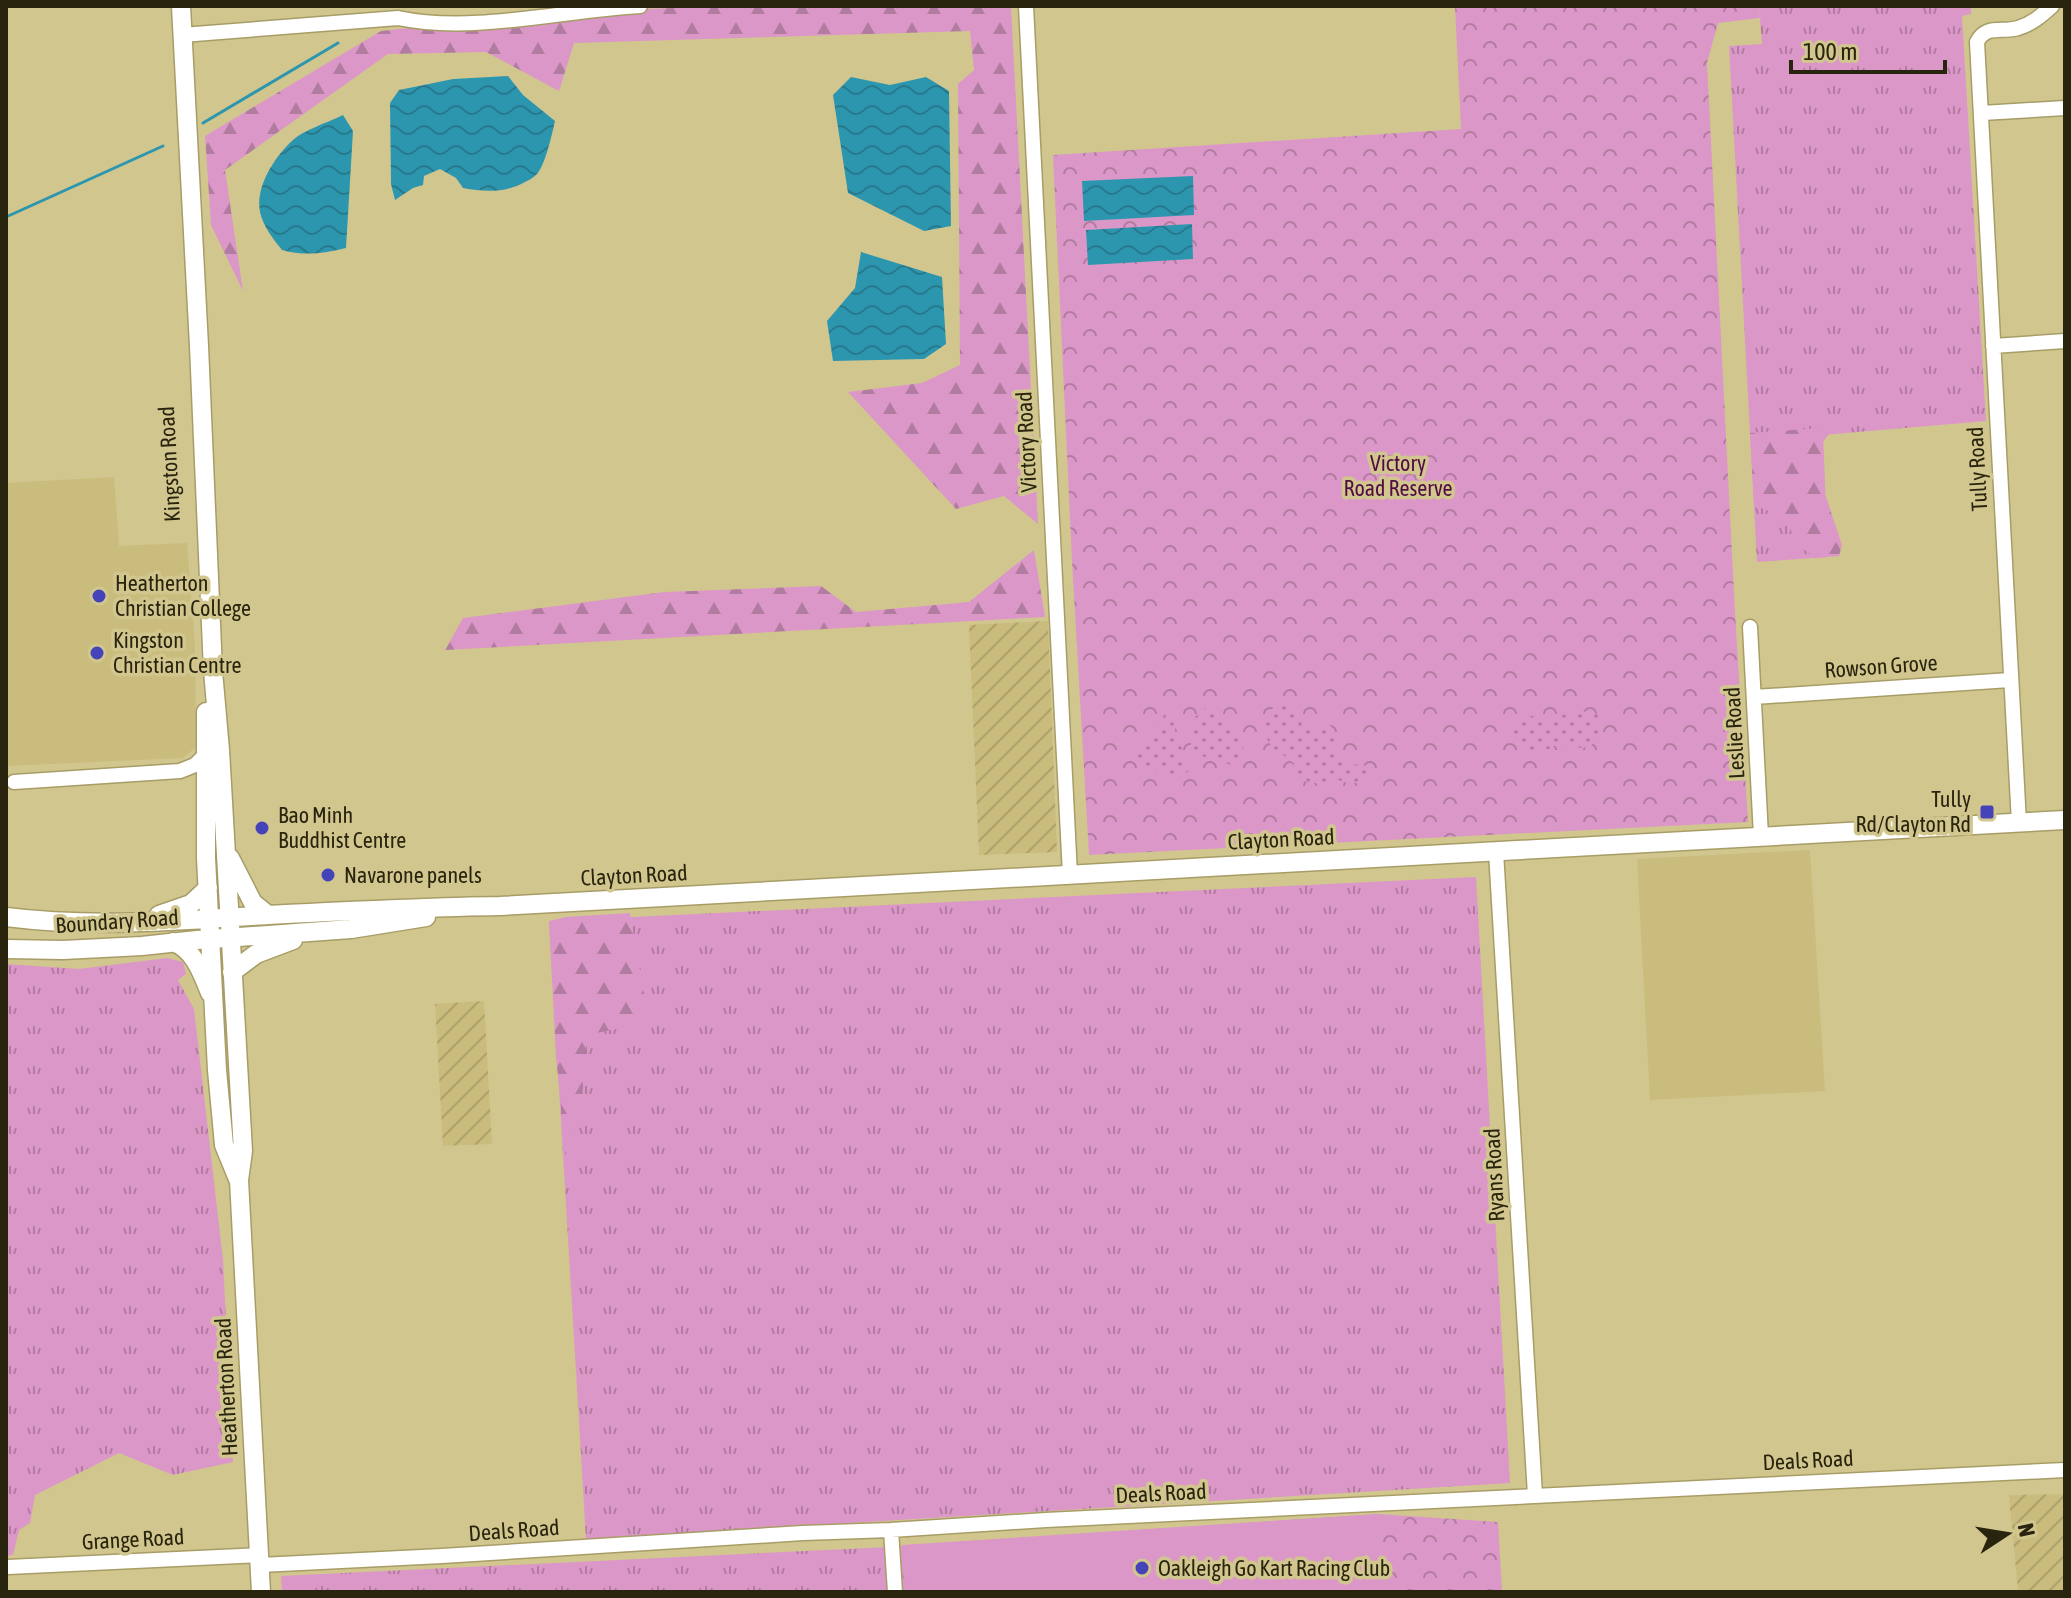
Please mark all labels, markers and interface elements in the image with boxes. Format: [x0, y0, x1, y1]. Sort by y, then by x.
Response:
scale bar [1791, 24, 1945, 74]
text: 100 m [1803, 38, 1857, 65]
street label: Victory Road [1010, 391, 1042, 493]
street label: Kingston Road [153, 405, 185, 523]
street label: Tully Road [1962, 426, 1992, 512]
park label: Victory Road Reserve [1343, 450, 1453, 501]
place label: Heatherton Christian College [115, 570, 251, 621]
marker: Heatherton Christian College [90, 587, 108, 605]
place label: Kingston Christian Centre [113, 627, 242, 678]
marker: Kingston Christian Centre [88, 644, 106, 662]
street label: Rowson Grove [1824, 649, 1938, 683]
street label: Leslie Road [1719, 686, 1749, 780]
place label: Tully Rd/Clayton Rd [1856, 786, 1971, 837]
place label: Bao Minh Buddhist Centre [278, 802, 406, 853]
marker: Tully Rd/Clayton Rd [1978, 803, 1996, 821]
marker: Bao Minh Buddhist Centre [253, 819, 271, 837]
street label: Clayton Road [1227, 823, 1335, 855]
street label: Clayton Road [580, 859, 688, 891]
place label: Navarone panels [344, 862, 482, 888]
marker: Navarone panels [319, 866, 337, 884]
street label: Boundary Road [55, 904, 179, 938]
street label: Ryans Road [1479, 1128, 1509, 1222]
street label: Heatherton Road [209, 1317, 243, 1457]
street label: Deals Road [1762, 1445, 1854, 1475]
street label: Deals Road [1115, 1478, 1207, 1508]
north arrow [1967, 1494, 2047, 1574]
street label: Deals Road [468, 1514, 560, 1546]
text: N [2012, 1521, 2041, 1539]
street label: Grange Road [81, 1523, 185, 1555]
place label: Oakleigh Go Kart Racing Club [1158, 1555, 1390, 1581]
marker: Oakleigh Go Kart Racing Club [1133, 1559, 1151, 1577]

